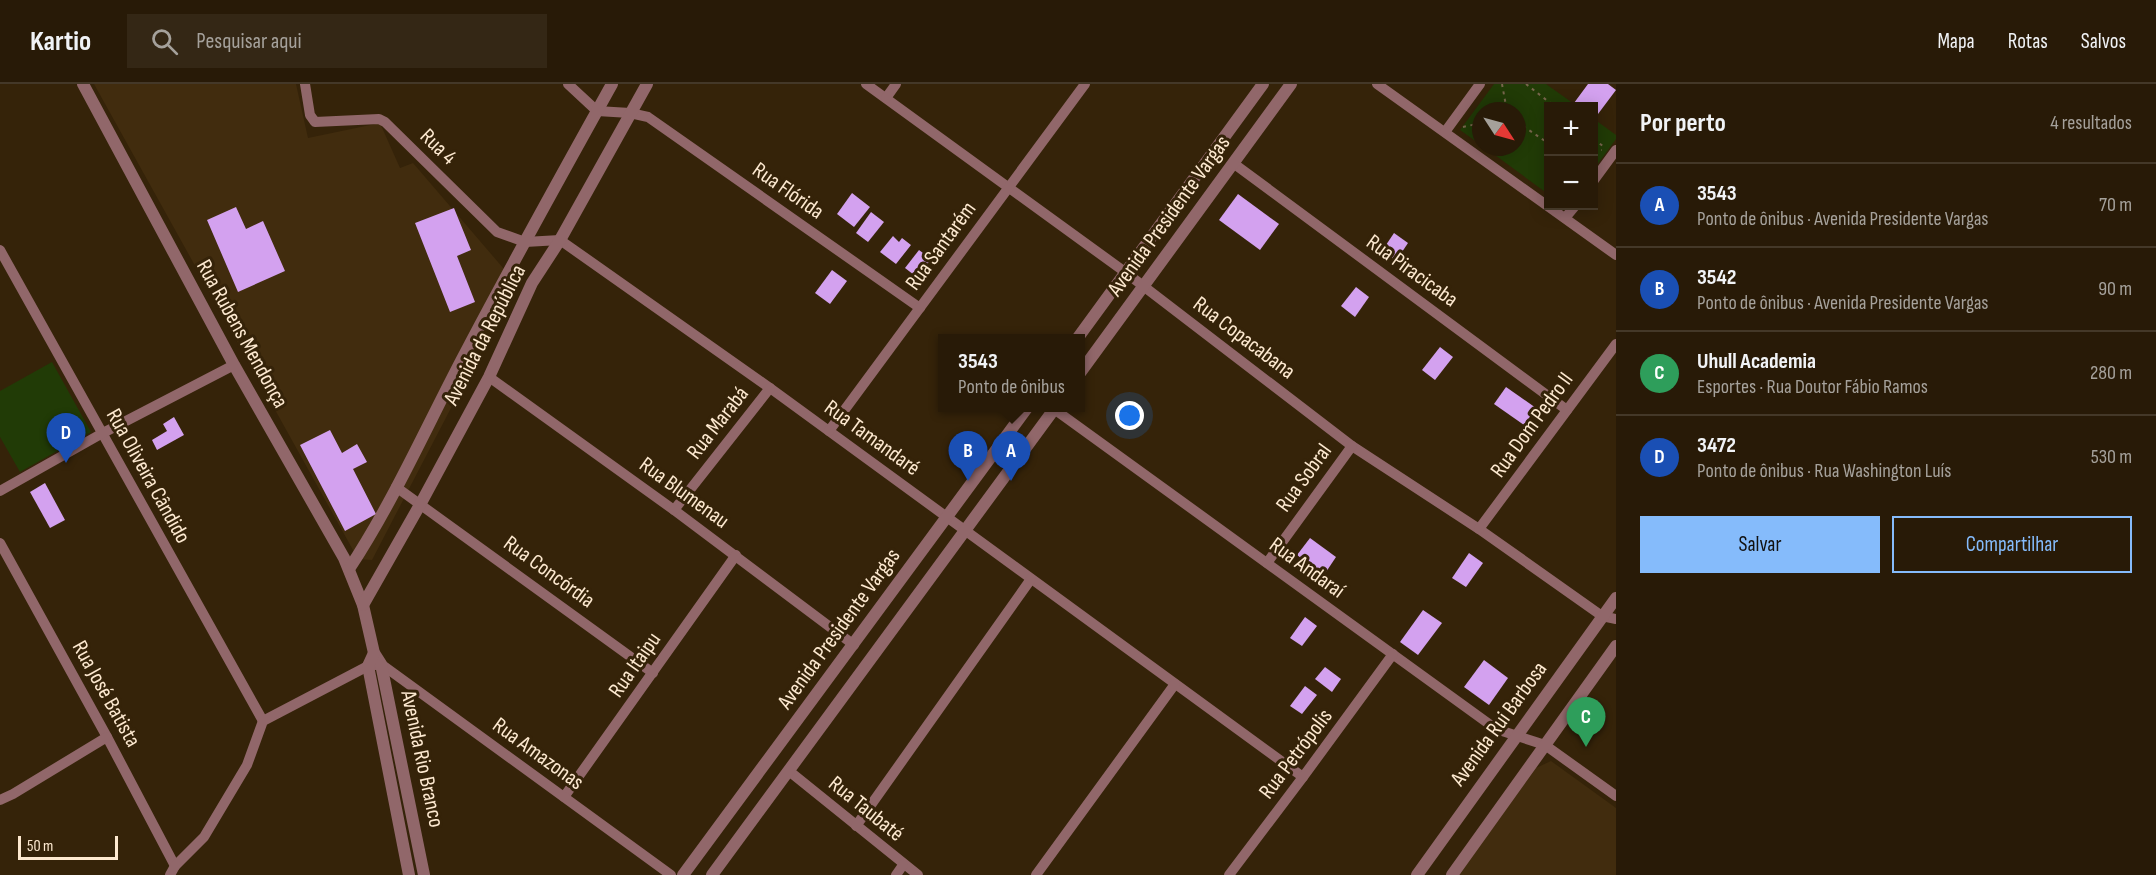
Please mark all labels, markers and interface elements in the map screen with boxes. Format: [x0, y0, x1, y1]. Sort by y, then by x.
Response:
search box [127, 14, 547, 68]
text: Kartio [30, 25, 91, 58]
icon: search [148, 25, 181, 58]
text: Pesquisar aqui [196, 28, 302, 55]
text: Mapa [1937, 29, 1975, 54]
text: Rotas [2008, 29, 2048, 54]
text: Salvos [2081, 29, 2126, 54]
north arrow [1472, 102, 1526, 156]
map controls [1544, 102, 1598, 210]
button: + [1544, 102, 1598, 156]
text: Por perto [1640, 108, 1726, 139]
text: 4 resultados [2050, 111, 2132, 135]
street label: Rua 4 [414, 123, 462, 171]
street label: Avenida Presidente Vargas [1101, 130, 1236, 302]
button: − [1544, 156, 1598, 210]
street label: Rua Flórida [747, 157, 829, 225]
text: 3543 [1697, 180, 1737, 207]
text: A [1655, 193, 1664, 217]
text: 70 m [2099, 193, 2132, 217]
street label: Rua Santarém [900, 196, 982, 296]
text: Ponto de ônibus · Avenida Presidente Vargas [1697, 207, 1989, 231]
street label: Rua Piracicaba [1361, 229, 1463, 313]
street label: Rua Rubens Mendonça [190, 255, 294, 413]
street label: Avenida da República [438, 260, 532, 411]
text: 3542 [1697, 264, 1736, 291]
text: B [1655, 277, 1664, 301]
text: 90 m [2098, 277, 2132, 301]
street label: Rua Copacabana [1188, 291, 1300, 385]
text: Ponto de ônibus · Avenida Presidente Vargas [1697, 291, 1989, 315]
popup [938, 334, 1085, 412]
text: 3543 [958, 348, 998, 375]
text: Uhull Academia [1697, 348, 1816, 375]
text: C [1654, 361, 1665, 385]
text: 280 m [2090, 361, 2132, 385]
street label: Rua Dom Pedro II [1485, 367, 1579, 483]
text: Ponto de ônibus [958, 375, 1065, 399]
text: Esportes · Rua Doutor Fábio Ramos [1697, 375, 1928, 399]
street label: Rua Marabá [681, 381, 755, 465]
street label: Rua Tamandaré [819, 394, 925, 482]
your location [1115, 401, 1144, 430]
street label: Rua Oliveira Cândido [100, 404, 196, 548]
pin: D [46, 414, 86, 463]
pin: B [948, 432, 988, 481]
pin: A [992, 432, 1030, 481]
text: 3472 [1697, 432, 1736, 459]
street label: Rua Sobral [1270, 439, 1338, 517]
text: D [1654, 445, 1665, 469]
text: 530 m [2091, 445, 2132, 469]
street label: Rua Blumenau [634, 451, 734, 535]
text: Ponto de ônibus · Rua Washington Luís [1697, 459, 1951, 483]
button: Salvar [1640, 516, 1880, 573]
button: Compartilhar [1892, 516, 2132, 573]
street label: Rua Concórdia [498, 530, 600, 614]
street label: Rua Andaraí [1264, 532, 1351, 605]
street label: Avenida Presidente Vargas [771, 543, 906, 715]
street label: Rua Itaipu [603, 627, 667, 703]
street label: Rua José Batista [66, 636, 146, 752]
street label: Avenida Rui Barbosa [1444, 657, 1553, 792]
street label: Avenida Rio Branco [394, 687, 450, 830]
pin: C [1566, 698, 1606, 747]
street label: Rua Petrópolis [1253, 703, 1339, 804]
street label: Rua Amazonas [487, 712, 589, 796]
street label: Rua Taubaté [823, 770, 909, 848]
scale bar [18, 833, 118, 860]
text: 50 m [27, 837, 53, 856]

